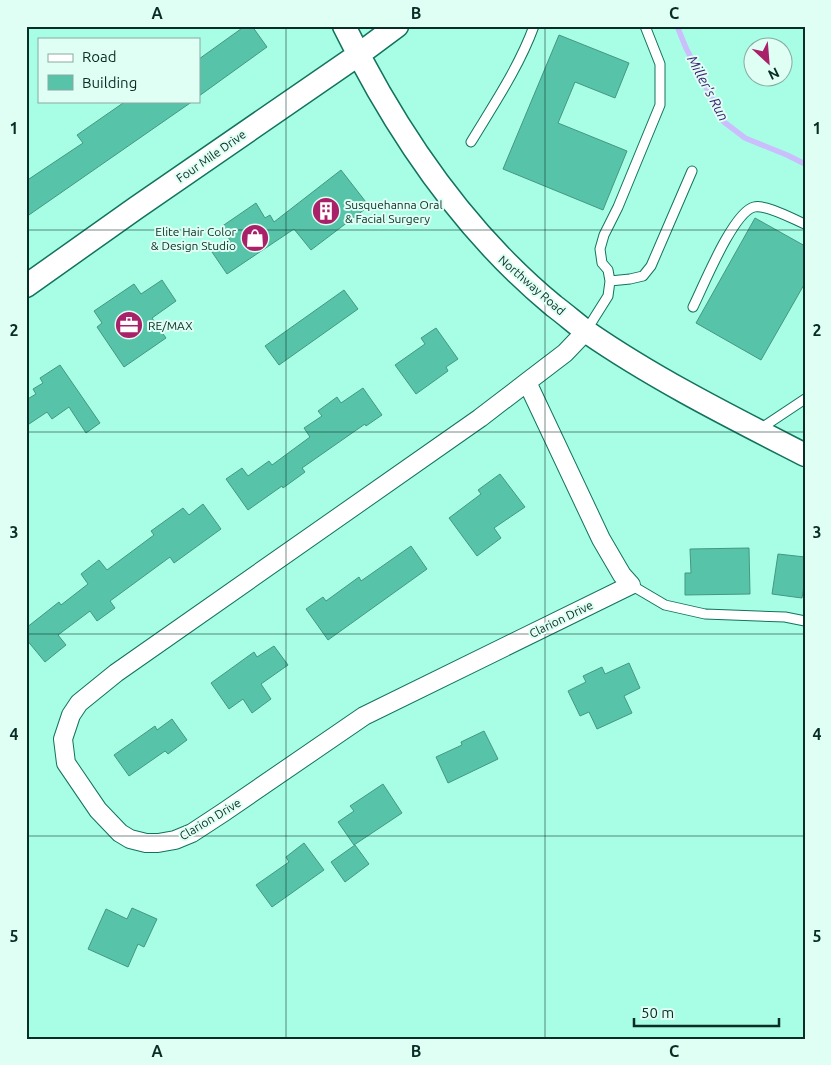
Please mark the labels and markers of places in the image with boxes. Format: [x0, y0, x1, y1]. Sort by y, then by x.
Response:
building icon: Susquehanna Oral & Facial Surgery [311, 196, 341, 226]
place label: Susquehanna Oral & Facial Surgery [345, 198, 443, 225]
shop icon: Elite Hair Color & Design Studio [240, 223, 270, 253]
place label: Elite Hair Color & Design Studio [151, 225, 236, 252]
office icon: RE/MAX [114, 310, 144, 340]
place label: RE/MAX [148, 319, 193, 332]

